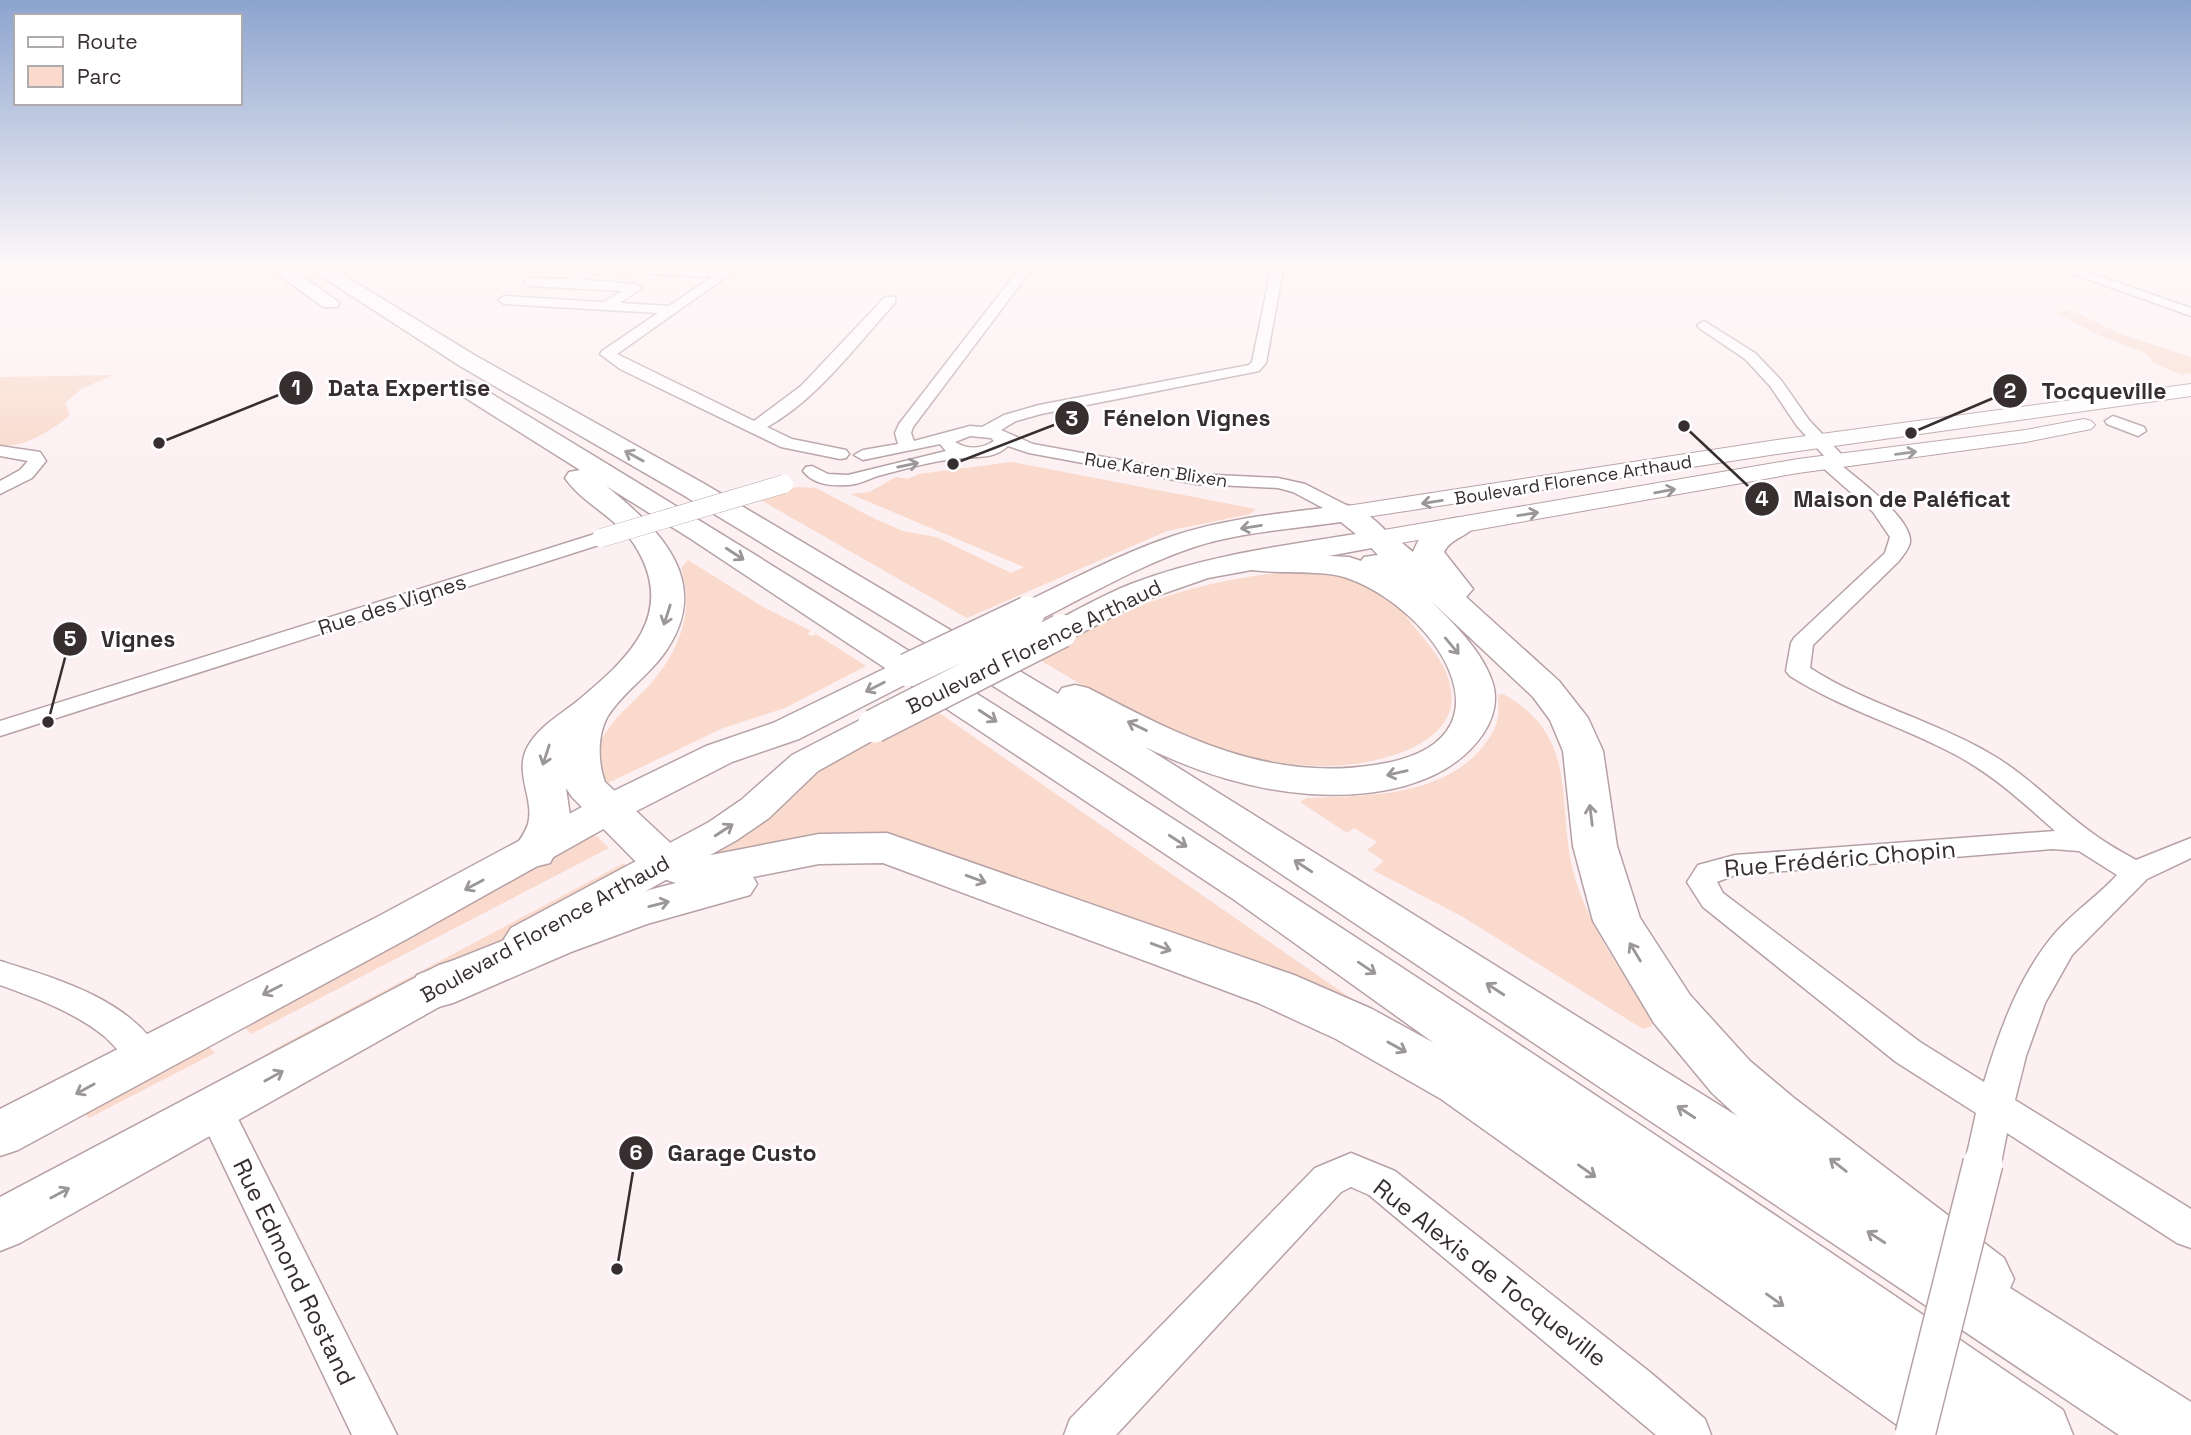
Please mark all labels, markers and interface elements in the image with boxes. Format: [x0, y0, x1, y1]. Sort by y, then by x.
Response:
legend [14, 14, 242, 105]
text: Route [77, 28, 138, 55]
text: Parc [77, 63, 122, 90]
callout: Data Expertise [278, 366, 504, 410]
callout: Tocqueville [1993, 369, 2181, 413]
text: Data Expertise [328, 373, 490, 403]
text: 1 [291, 374, 301, 401]
text: Tocqueville [2042, 376, 2166, 406]
text: 2 [2004, 377, 2016, 404]
callout: Fénelon Vignes [1054, 396, 1285, 440]
text: Fénelon Vignes [1103, 403, 1271, 433]
text: 3 [1066, 405, 1078, 432]
one-way arrow [1894, 446, 1917, 459]
street label: Rue Karen Blixen [1083, 447, 1229, 492]
one-way arrow [624, 449, 644, 463]
street label: Boulevard Florence Arthaud [1452, 449, 1694, 510]
one-way arrow [896, 458, 919, 472]
callout: Maison de Paléficat [1745, 477, 2025, 521]
one-way arrow [1653, 484, 1676, 497]
text: Maison de Paléficat [1793, 484, 2011, 514]
text: 4 [1755, 485, 1769, 512]
one-way arrow [1421, 495, 1444, 508]
one-way arrow [1516, 507, 1539, 520]
one-way arrow [1240, 521, 1263, 534]
one-way arrow [724, 547, 744, 561]
street label: Rue des Vignes [314, 568, 469, 641]
street label: Boulevard Florence Arthaud [902, 573, 1166, 720]
one-way arrow [660, 603, 673, 625]
callout: Vignes [52, 617, 190, 661]
text: Vignes [101, 624, 175, 654]
text: 5 [64, 625, 76, 652]
one-way arrow [1444, 637, 1460, 655]
one-way arrow [865, 680, 886, 694]
one-way arrow [978, 709, 997, 724]
one-way arrow [1127, 718, 1148, 732]
one-way arrow [539, 744, 551, 766]
one-way arrow [1386, 767, 1409, 780]
one-way arrow [1585, 804, 1598, 827]
one-way arrow [713, 822, 733, 836]
street label: Rue Frédéric Chopin [1723, 833, 1957, 884]
one-way arrow [1168, 834, 1187, 848]
street label: Boulevard Florence Arthaud [415, 849, 674, 1008]
one-way arrow [1294, 859, 1314, 873]
one-way arrow [965, 874, 987, 886]
one-way arrow [464, 878, 485, 892]
one-way arrow [647, 897, 670, 910]
one-way arrow [1150, 942, 1172, 955]
one-way arrow [1628, 943, 1642, 963]
one-way arrow [1357, 961, 1376, 975]
one-way arrow [1485, 982, 1505, 996]
one-way arrow [263, 984, 283, 998]
one-way arrow [1386, 1040, 1406, 1054]
one-way arrow [263, 1068, 284, 1082]
one-way arrow [76, 1082, 96, 1096]
one-way arrow [1677, 1105, 1696, 1120]
callout: Garage Custo [618, 1131, 830, 1175]
text: Garage Custo [667, 1138, 817, 1168]
text: 6 [630, 1139, 643, 1166]
street label: Rue Edmond Rostand [226, 1153, 363, 1390]
one-way arrow [1830, 1158, 1848, 1173]
one-way arrow [1577, 1164, 1596, 1178]
street label: Rue Alexis de Tocqueville [1367, 1172, 1613, 1373]
one-way arrow [49, 1185, 70, 1199]
one-way arrow [1867, 1230, 1887, 1244]
one-way arrow [1765, 1293, 1784, 1307]

